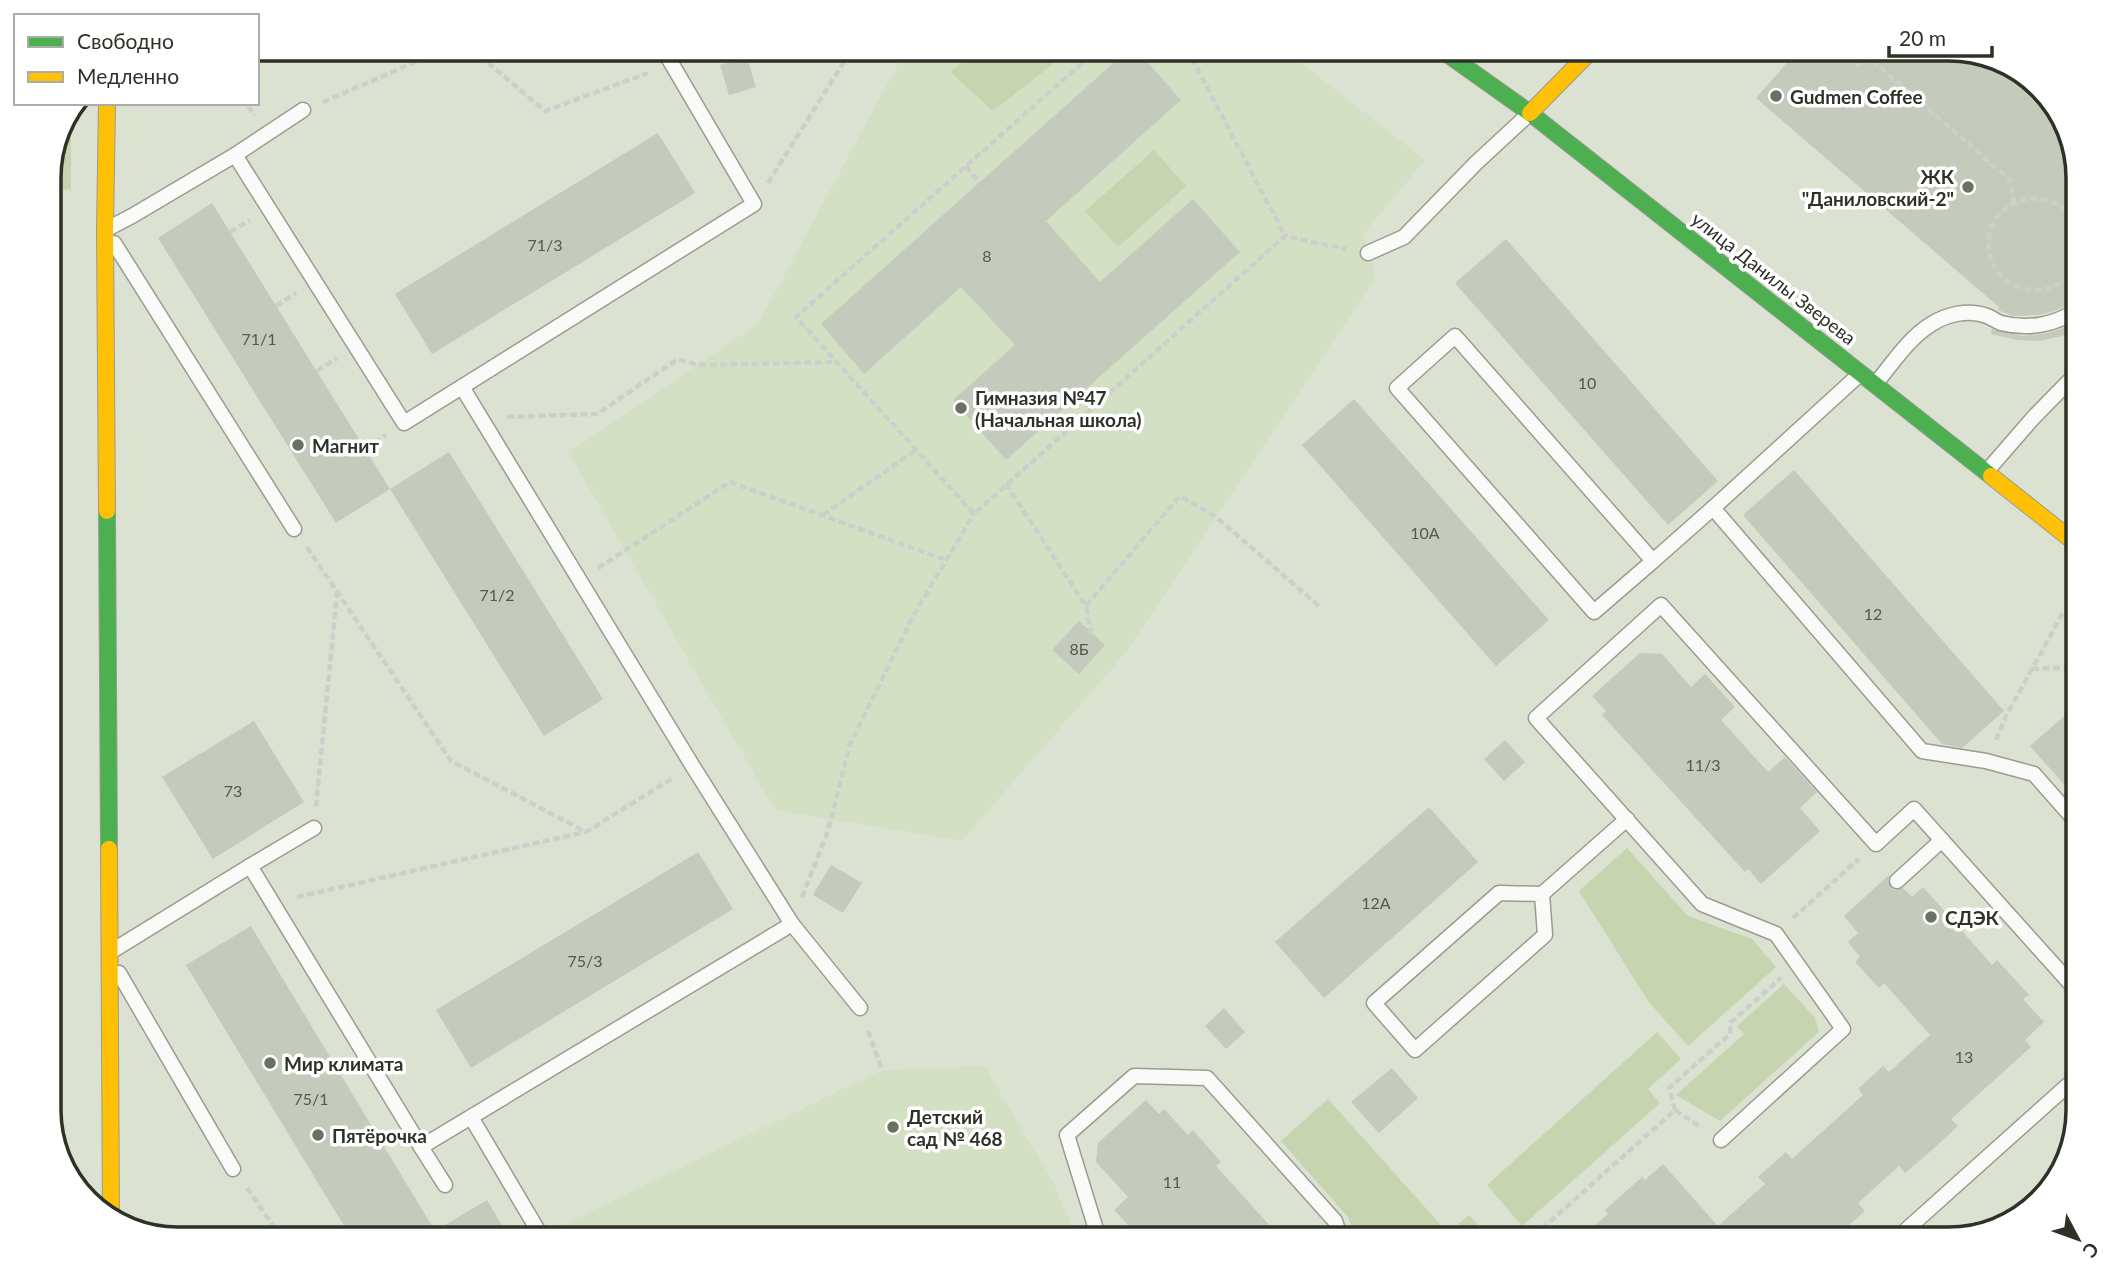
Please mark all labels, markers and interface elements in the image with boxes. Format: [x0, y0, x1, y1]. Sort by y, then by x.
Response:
legend [14, 14, 259, 105]
scale bar [1889, 14, 1992, 58]
text: 20 m [1899, 25, 1946, 50]
text: Свободно [77, 28, 174, 53]
text: Медленно [77, 63, 179, 88]
place label: Gudmen Coffee [1790, 85, 1923, 108]
marker: Gudmen Coffee [1768, 88, 1784, 104]
place label: ЖК "Даниловский-2" [1802, 165, 1955, 210]
marker: ЖК "Даниловский-2" [1960, 179, 1976, 195]
street label: улица Данилы Зверева [1687, 207, 1861, 349]
house number: 71/3 [527, 235, 563, 254]
house number: 8 [982, 246, 992, 265]
house number: 71/1 [241, 329, 277, 348]
house number: 10 [1578, 373, 1596, 392]
place label: Гимназия №47 (Начальная школа) [975, 386, 1142, 431]
marker: Гимназия №47 (Начальная школа) [953, 400, 969, 416]
place label: Магнит [312, 434, 379, 457]
marker: Магнит [290, 437, 306, 453]
house number: 10А [1410, 523, 1440, 542]
house number: 71/2 [479, 585, 515, 604]
house number: 12 [1864, 604, 1882, 623]
house number: 8Б [1069, 639, 1089, 658]
house number: 11/3 [1685, 755, 1721, 774]
house number: 73 [224, 781, 242, 800]
house number: 12А [1361, 893, 1391, 912]
place label: СДЭК [1945, 906, 2000, 929]
marker: СДЭК [1923, 909, 1939, 925]
house number: 75/3 [567, 951, 603, 970]
house number: 13 [1955, 1047, 1973, 1066]
place label: Мир климата [284, 1052, 403, 1075]
marker: Мир климата [262, 1055, 278, 1071]
house number: 75/1 [293, 1089, 329, 1108]
place label: Детский сад № 468 [907, 1105, 1003, 1150]
marker: Детский сад № 468 [885, 1119, 901, 1135]
place label: Пятёрочка [332, 1124, 427, 1147]
marker: Пятёрочка [310, 1127, 326, 1143]
house number: 11 [1163, 1172, 1181, 1191]
north arrow [2043, 1204, 2113, 1274]
text: С [2078, 1238, 2104, 1263]

